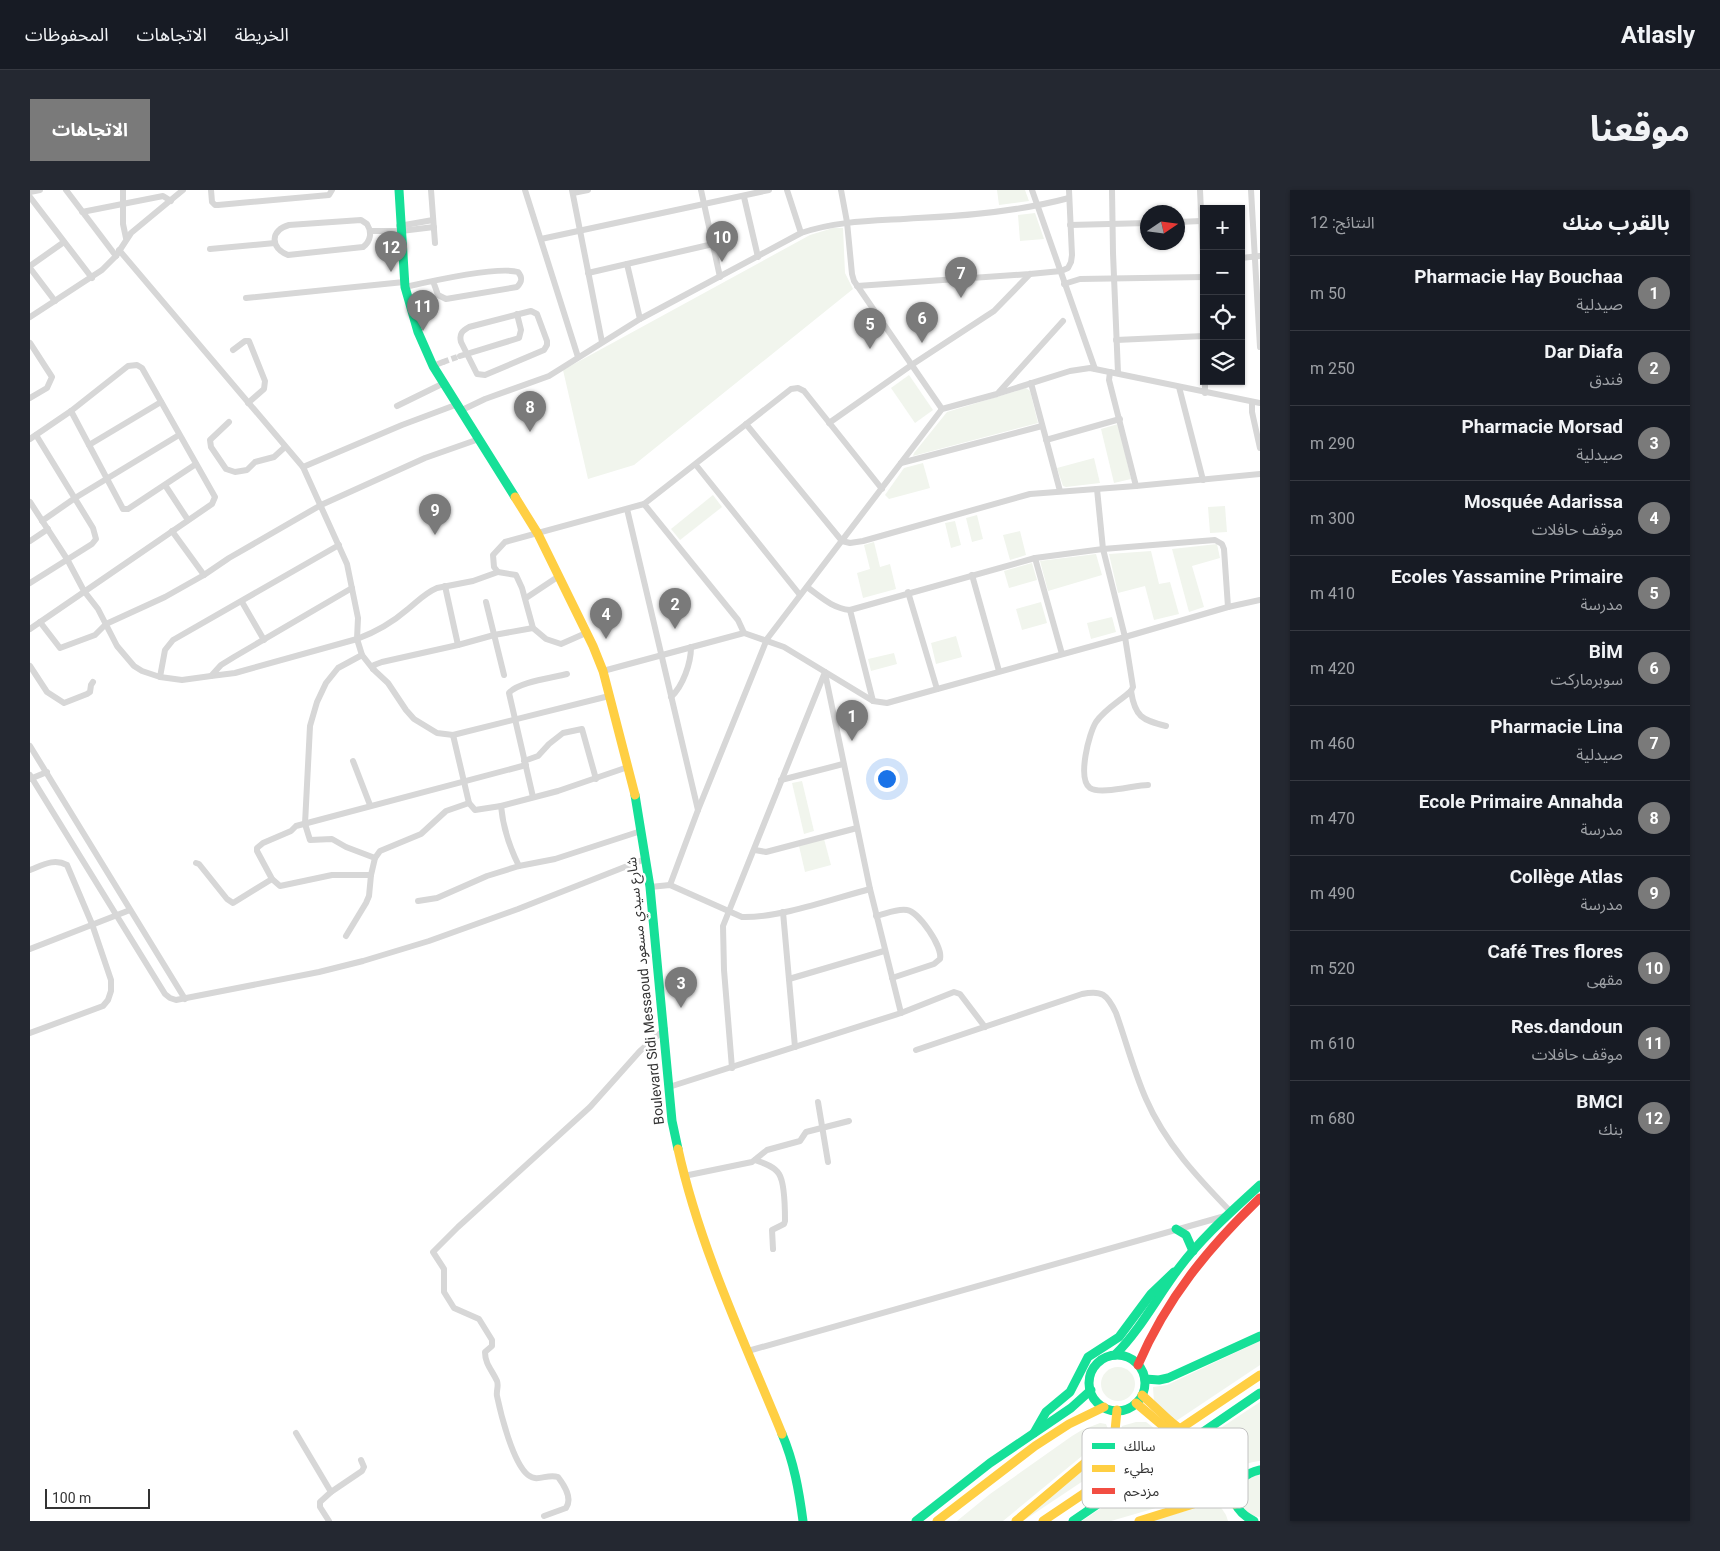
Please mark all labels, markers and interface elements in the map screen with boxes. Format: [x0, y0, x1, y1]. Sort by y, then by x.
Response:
text: Atlasly [1621, 21, 1695, 49]
text: المحفوظات [25, 24, 109, 45]
text: الاتجاهات [137, 24, 207, 45]
text: الخريطة [235, 24, 289, 45]
button: الاتجاهات [30, 99, 150, 161]
text: موقعنا [1590, 109, 1690, 150]
north arrow [1140, 205, 1185, 250]
map controls [1200, 205, 1245, 385]
button: + [1200, 205, 1245, 250]
text: بالقرب منك [1562, 211, 1670, 235]
text: النتائج: 12 [1310, 213, 1375, 232]
pin: 10 [706, 221, 738, 262]
pin: 12 [375, 231, 407, 272]
button: − [1200, 250, 1245, 295]
pin: 7 [945, 257, 977, 298]
text: Pharmacie Hay Bouchaa [1414, 265, 1623, 288]
text: 50 m [1310, 284, 1346, 303]
text: 1 [1649, 284, 1659, 303]
pin: 11 [407, 290, 439, 331]
button: locate [1200, 295, 1245, 340]
text: صيدلية [1576, 295, 1623, 314]
pin: 6 [906, 302, 938, 343]
pin: 5 [854, 308, 886, 349]
button: layers [1200, 340, 1245, 385]
text: Dar Diafa [1544, 340, 1623, 363]
text: 250 m [1310, 359, 1355, 378]
text: 2 [1649, 359, 1659, 378]
text: فندق [1589, 370, 1623, 389]
pin: 8 [514, 391, 546, 432]
text: Pharmacie Morsad [1462, 415, 1623, 438]
text: 290 m [1310, 434, 1355, 453]
text: 3 [1649, 434, 1659, 453]
text: صيدلية [1576, 445, 1623, 464]
text: Mosquée Adarissa [1464, 490, 1623, 513]
pin: 9 [419, 494, 451, 535]
text: 300 m [1310, 509, 1355, 528]
text: 4 [1649, 509, 1659, 528]
text: موقف حافلات [1532, 520, 1623, 539]
text: Ecoles Yassamine Primaire [1391, 565, 1623, 588]
text: 410 m [1310, 584, 1355, 603]
text: 5 [1649, 584, 1659, 603]
pin: 2 [659, 588, 691, 629]
text: مدرسة [1580, 595, 1623, 614]
pin: 4 [590, 598, 622, 639]
text: BİM [1589, 640, 1623, 663]
text: 420 m [1310, 659, 1355, 678]
text: 6 [1649, 659, 1659, 678]
text: سوبرماركت [1551, 670, 1623, 689]
pin: 1 [836, 700, 868, 741]
text: Pharmacie Lina [1490, 715, 1623, 738]
text: 460 m [1310, 734, 1355, 753]
text: 7 [1649, 734, 1659, 753]
text: صيدلية [1576, 745, 1623, 764]
your location [874, 766, 900, 792]
text: Ecole Primaire Annahda [1419, 790, 1623, 813]
text: 470 m [1310, 809, 1355, 828]
text: 8 [1649, 809, 1659, 828]
text: مدرسة [1580, 820, 1623, 839]
street label: Boulevard Sidi Messaoud شارع سيدي مسعود [623, 856, 670, 1126]
text: Collège Atlas [1510, 865, 1623, 888]
text: 490 m [1310, 884, 1355, 903]
text: 9 [1649, 884, 1659, 903]
text: مدرسة [1580, 895, 1623, 914]
text: Café Tres flores [1488, 940, 1623, 963]
text: 520 m [1310, 959, 1355, 978]
text: 10 [1645, 959, 1663, 978]
pin: 3 [665, 967, 697, 1008]
text: مقهى [1587, 970, 1623, 989]
text: Res.dandoun [1511, 1015, 1623, 1038]
text: 610 m [1310, 1034, 1355, 1053]
text: 11 [1645, 1034, 1663, 1053]
text: موقف حافلات [1532, 1045, 1623, 1064]
text: BMCI [1576, 1090, 1623, 1113]
text: 680 m [1310, 1109, 1355, 1128]
text: 12 [1645, 1109, 1663, 1128]
text: بنك [1598, 1120, 1623, 1139]
legend [1082, 1428, 1248, 1508]
text: سالك [1124, 1438, 1156, 1454]
text: بطيء [1124, 1460, 1154, 1479]
text: مزدحم [1124, 1483, 1159, 1502]
scale bar [45, 1486, 150, 1509]
text: 100 m [52, 1490, 91, 1506]

